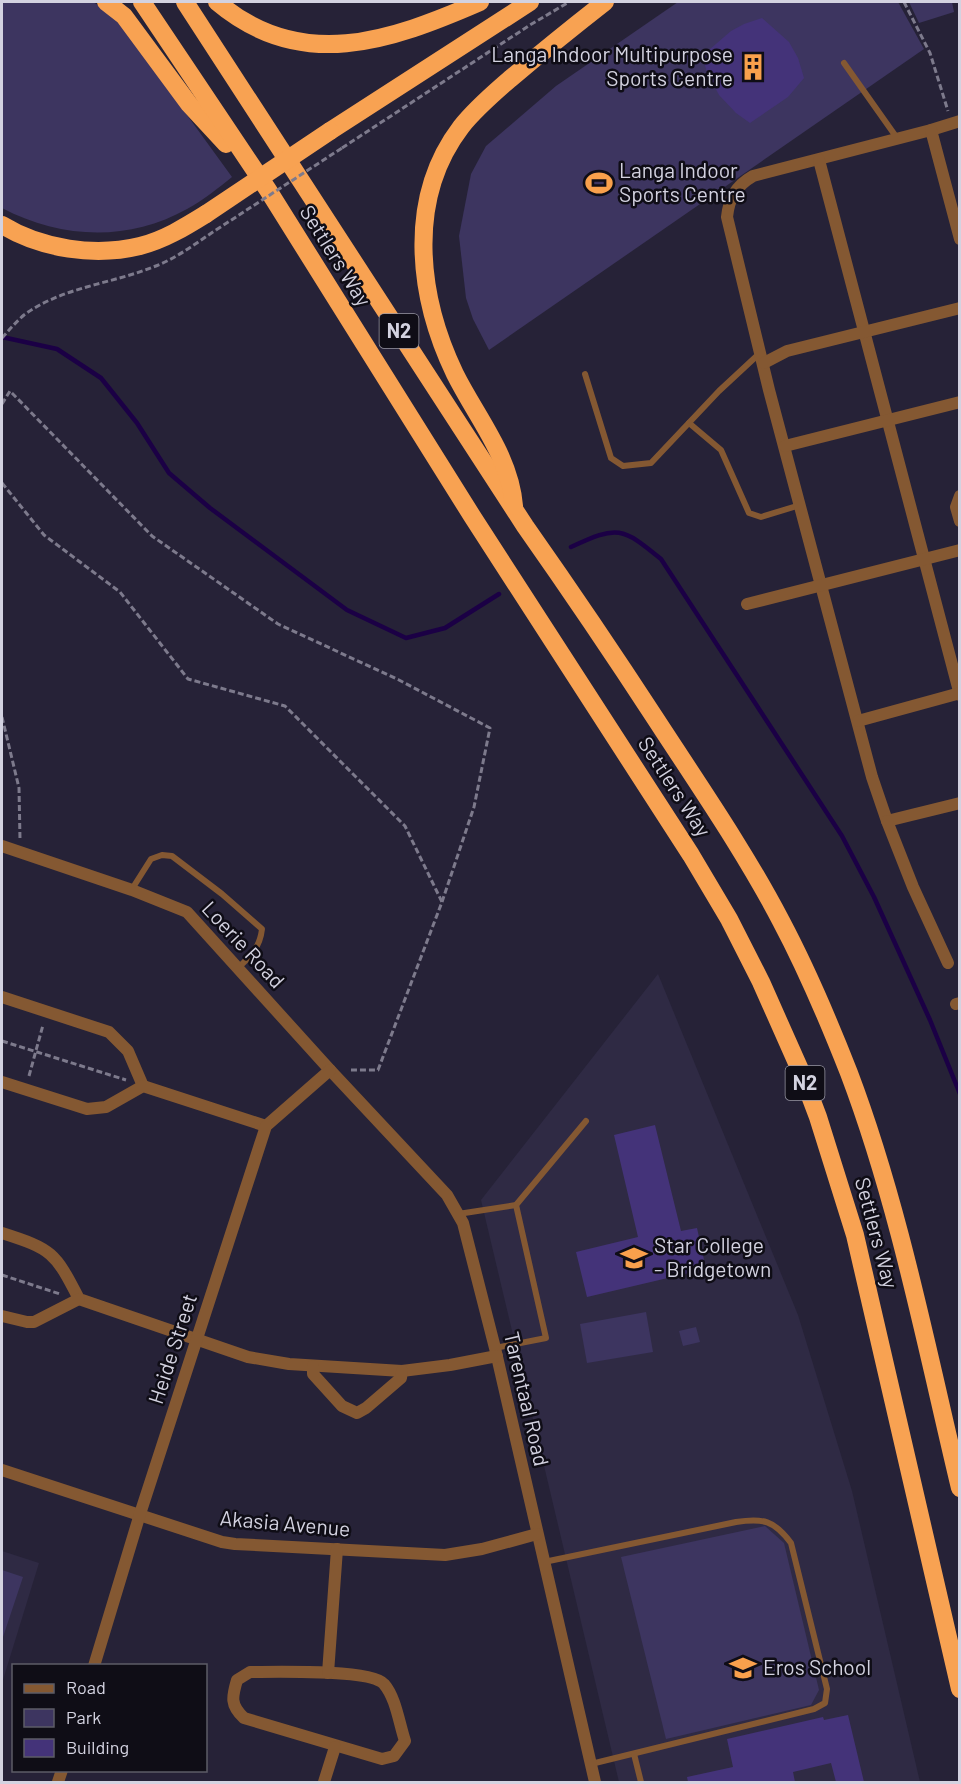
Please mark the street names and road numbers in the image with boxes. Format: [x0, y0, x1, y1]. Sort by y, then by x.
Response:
street label: Settlers Way [295, 200, 377, 311]
road number: N2 [380, 314, 418, 348]
street label: Settlers Way [634, 731, 717, 841]
street label: Loerie Road [198, 895, 291, 993]
road number: N2 [786, 1066, 824, 1100]
street label: Settlers Way [851, 1174, 904, 1291]
street label: Heide Street [142, 1290, 201, 1407]
street label: Tarentaal Road [500, 1329, 555, 1468]
street label: Akasia Avenue [219, 1504, 351, 1541]

